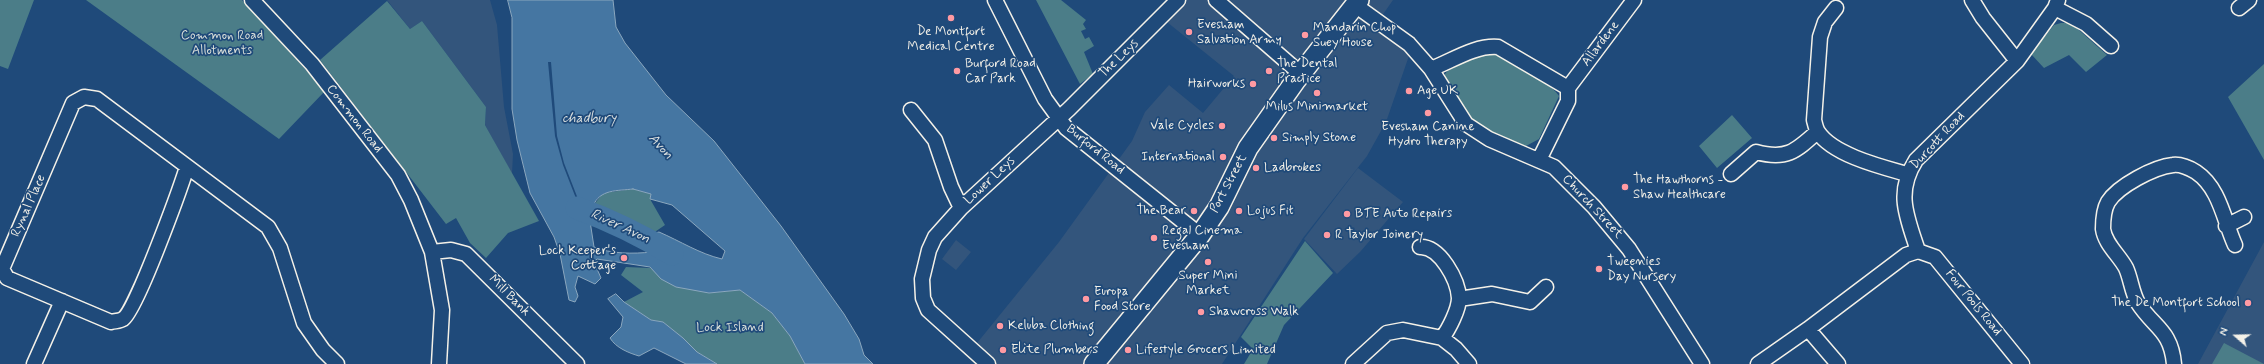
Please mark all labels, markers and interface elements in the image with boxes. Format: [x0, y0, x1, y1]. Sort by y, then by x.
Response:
marker: De Montfort Medical Centre [946, 13, 956, 23]
place label: Evesham Salvation Army [1197, 17, 1282, 48]
street label: Allardene [1579, 18, 1623, 70]
place label: Mandarin Chop Suey House [1313, 20, 1396, 51]
place label: De Montfort Medical Centre [907, 24, 995, 55]
marker: Evesham Salvation Army [1184, 27, 1194, 37]
park label: Common Road Allotments [181, 28, 263, 59]
marker: Mandarin Chop Suey House [1300, 30, 1310, 40]
street label: The Leys [1096, 36, 1142, 82]
place label: Burford Road Car Park [965, 56, 1036, 87]
place label: The Dental Practice [1277, 56, 1338, 87]
marker: Burford Road Car Park [952, 66, 962, 76]
marker: The Dental Practice [1264, 66, 1274, 76]
place label: Hairworks [1188, 76, 1245, 92]
marker: Hairworks [1248, 79, 1258, 89]
street label: Common Road [322, 82, 386, 156]
place label: Age UK [1417, 83, 1458, 99]
marker: Age UK [1404, 86, 1414, 96]
marker: Milus Minimarket [1312, 88, 1322, 98]
place label: Milus Minimarket [1266, 99, 1368, 115]
marker: Evesham Canine Hydro Therapy [1423, 108, 1433, 118]
street label: Durcott Road [1907, 109, 1969, 173]
water label: chadbury [562, 111, 616, 127]
place label: Vale Cycles [1150, 118, 1214, 134]
place label: Evesham Canine Hydro Therapy [1381, 119, 1475, 150]
marker: Vale Cycles [1217, 121, 1227, 131]
street label: Burford Road [1063, 122, 1127, 178]
place label: Simply Stone [1282, 130, 1356, 146]
water label: Avon [644, 131, 676, 163]
marker: Simply Stone [1269, 133, 1279, 143]
place label: International [1141, 149, 1215, 165]
street label: Port Street [1207, 152, 1251, 216]
marker: International [1218, 152, 1228, 162]
street label: Lower Leys [961, 154, 1019, 208]
place label: Ladbrokes [1264, 160, 1321, 176]
marker: Ladbrokes [1251, 163, 1261, 173]
street label: Rynal Place [8, 172, 50, 240]
street label: Church Street [1558, 172, 1626, 242]
place label: The Hawthorns - Shaw Healthcare [1633, 172, 1726, 203]
marker: The Hawthorns - Shaw Healthcare [1620, 182, 1630, 192]
place label: The Bear [1136, 203, 1186, 219]
place label: Lojus Fit [1247, 203, 1294, 219]
water label: River Avon [588, 206, 652, 248]
marker: The Bear [1189, 206, 1199, 216]
marker: Lojus Fit [1234, 206, 1244, 216]
place label: BTE Auto Repairs [1355, 206, 1452, 222]
marker: BTE Auto Repairs [1342, 209, 1352, 219]
place label: Regal Cinema Evesham [1162, 223, 1242, 254]
place label: R Taylor Joinery [1335, 227, 1423, 243]
marker: R Taylor Joinery [1322, 230, 1332, 240]
marker: Regal Cinema Evesham [1149, 233, 1159, 243]
place label: Lock Keeper's Cottage [539, 243, 616, 274]
marker: Lock Keeper's Cottage [619, 253, 629, 263]
place label: Tweenies Day Nursery [1607, 254, 1676, 285]
marker: Super Mini Market [1203, 257, 1213, 267]
marker: Tweenies Day Nursery [1594, 264, 1604, 274]
street label: Four Pools Road [1942, 267, 2004, 339]
place label: Super Mini Market [1179, 268, 1237, 299]
street label: Mill Bank [485, 272, 533, 320]
place label: Europa Food Store [1094, 284, 1151, 315]
marker: Europa Food Store [1081, 294, 1091, 304]
place label: The De Montfort School [2111, 295, 2240, 311]
marker: The De Montfort School [2243, 298, 2253, 308]
place label: Shawcross Walk [1209, 304, 1299, 320]
marker: Shawcross Walk [1196, 307, 1206, 317]
north arrow [2216, 316, 2256, 356]
place label: Keluba Clothing [1008, 318, 1094, 334]
park label: Lock Island [696, 320, 764, 336]
marker: Keluba Clothing [995, 321, 1005, 331]
text: N [2217, 326, 2233, 338]
place label: Elite Plumbers [1011, 342, 1098, 358]
place label: Lifestyle Grocers Limited [1136, 342, 1276, 358]
marker: Elite Plumbers [998, 345, 1008, 355]
marker: Lifestyle Grocers Limited [1123, 345, 1133, 355]

